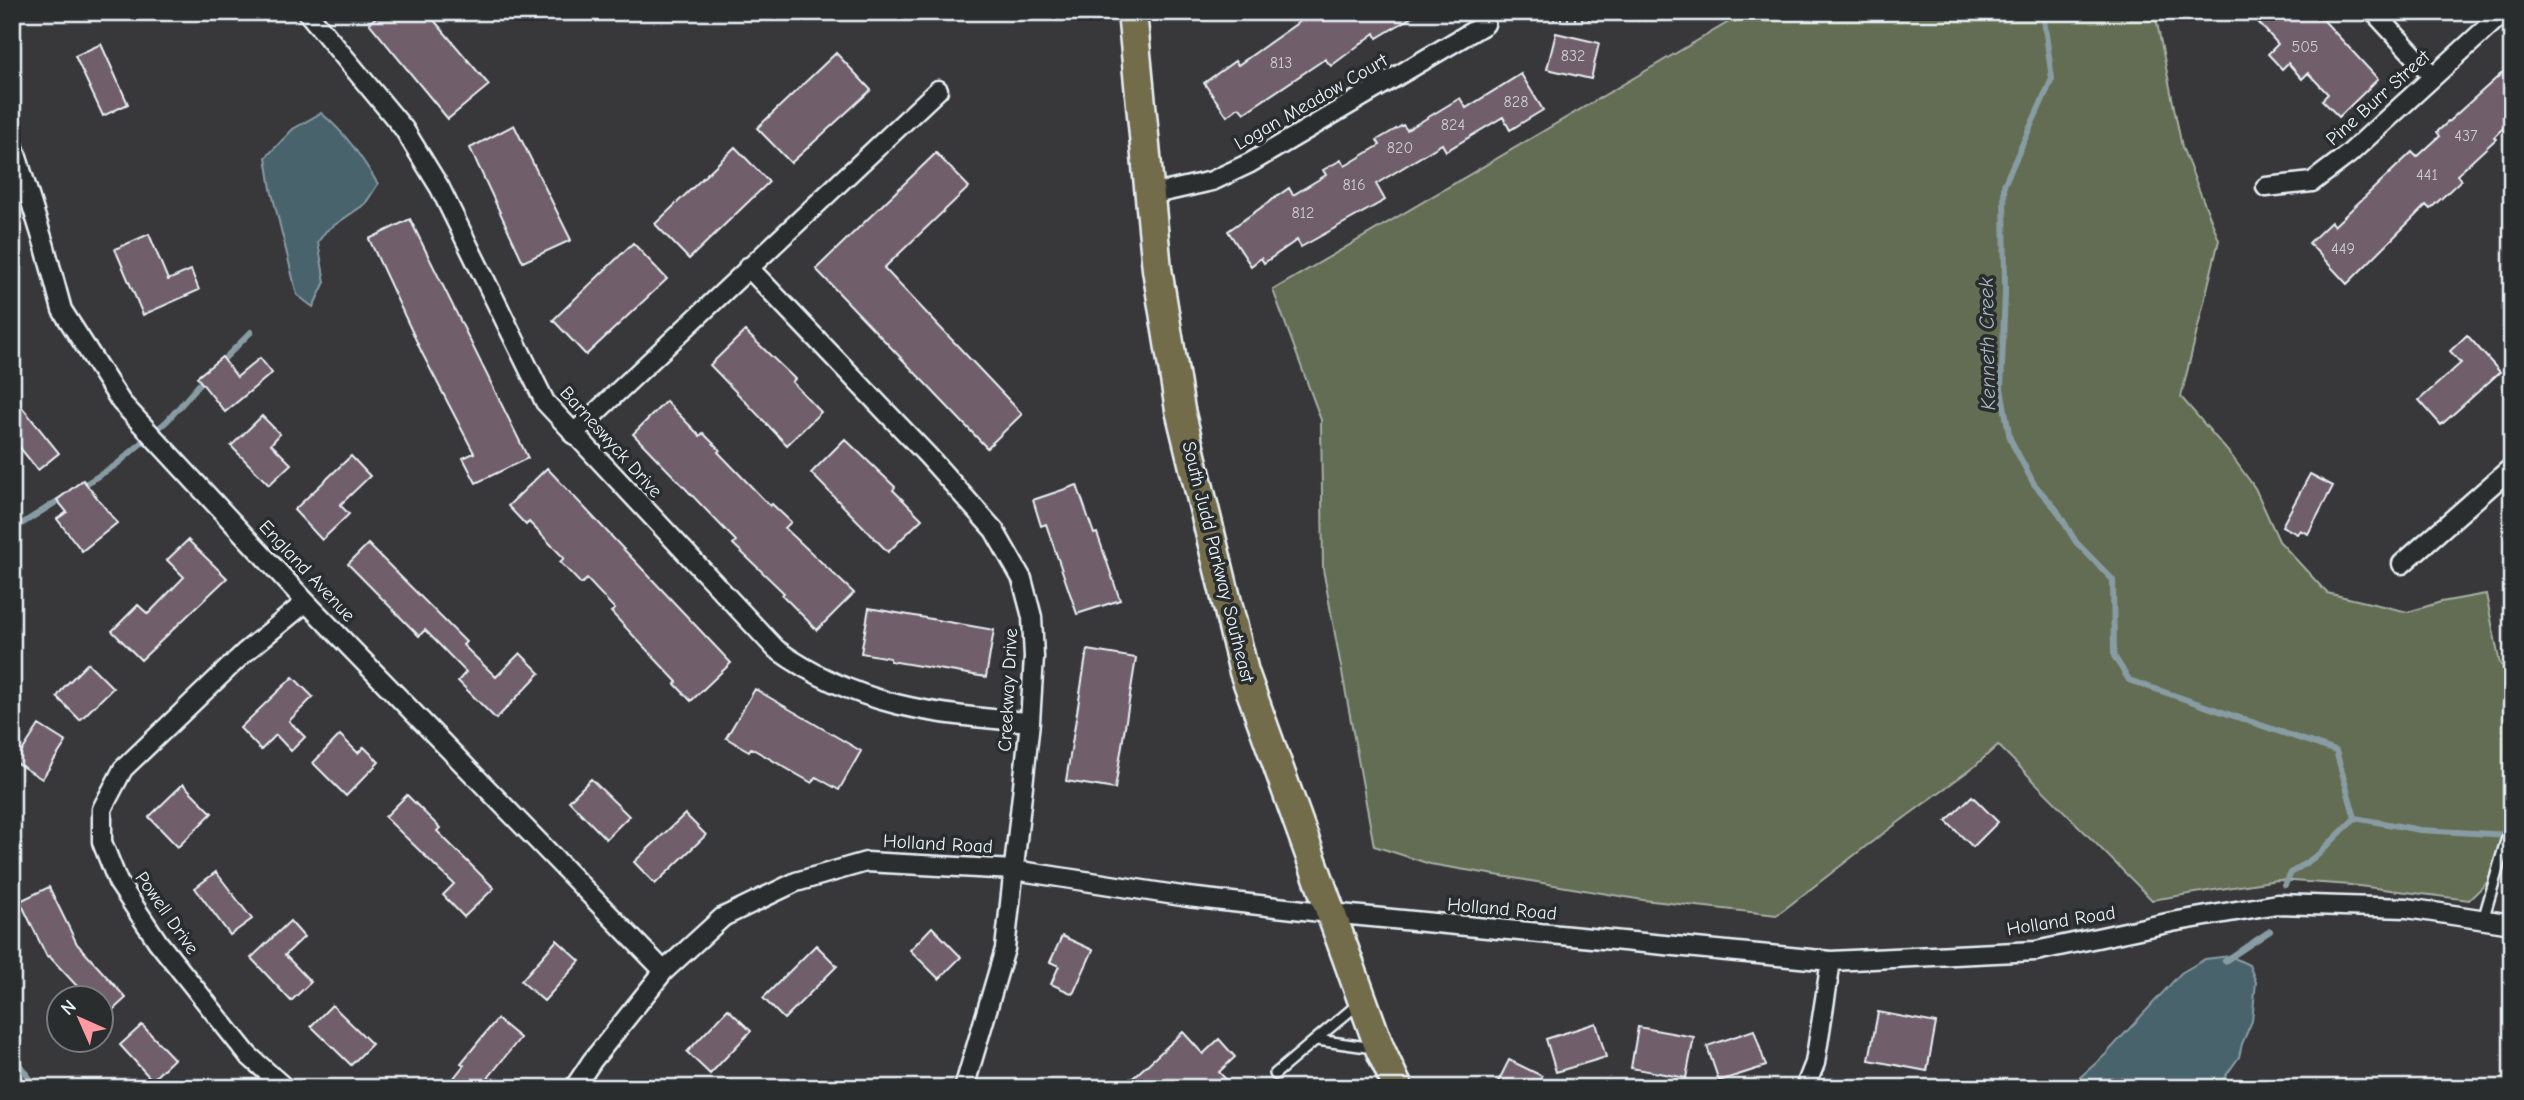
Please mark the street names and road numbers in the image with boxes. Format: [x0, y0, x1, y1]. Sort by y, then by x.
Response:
street label: Pine Burr Street [2322, 45, 2435, 150]
street label: Logan Meadow Court [1230, 49, 1392, 155]
street label: Barneswyck Drive [555, 382, 667, 502]
street label: South Judd Parkway Southeast [1177, 439, 1259, 685]
street label: England Avenue [254, 516, 360, 626]
street label: Creekway Drive [994, 628, 1022, 752]
street label: Holland Road [883, 830, 993, 858]
street label: Powell Drive [131, 867, 203, 959]
street label: Holland Road [1446, 893, 1558, 925]
street label: Holland Road [2005, 902, 2117, 940]

